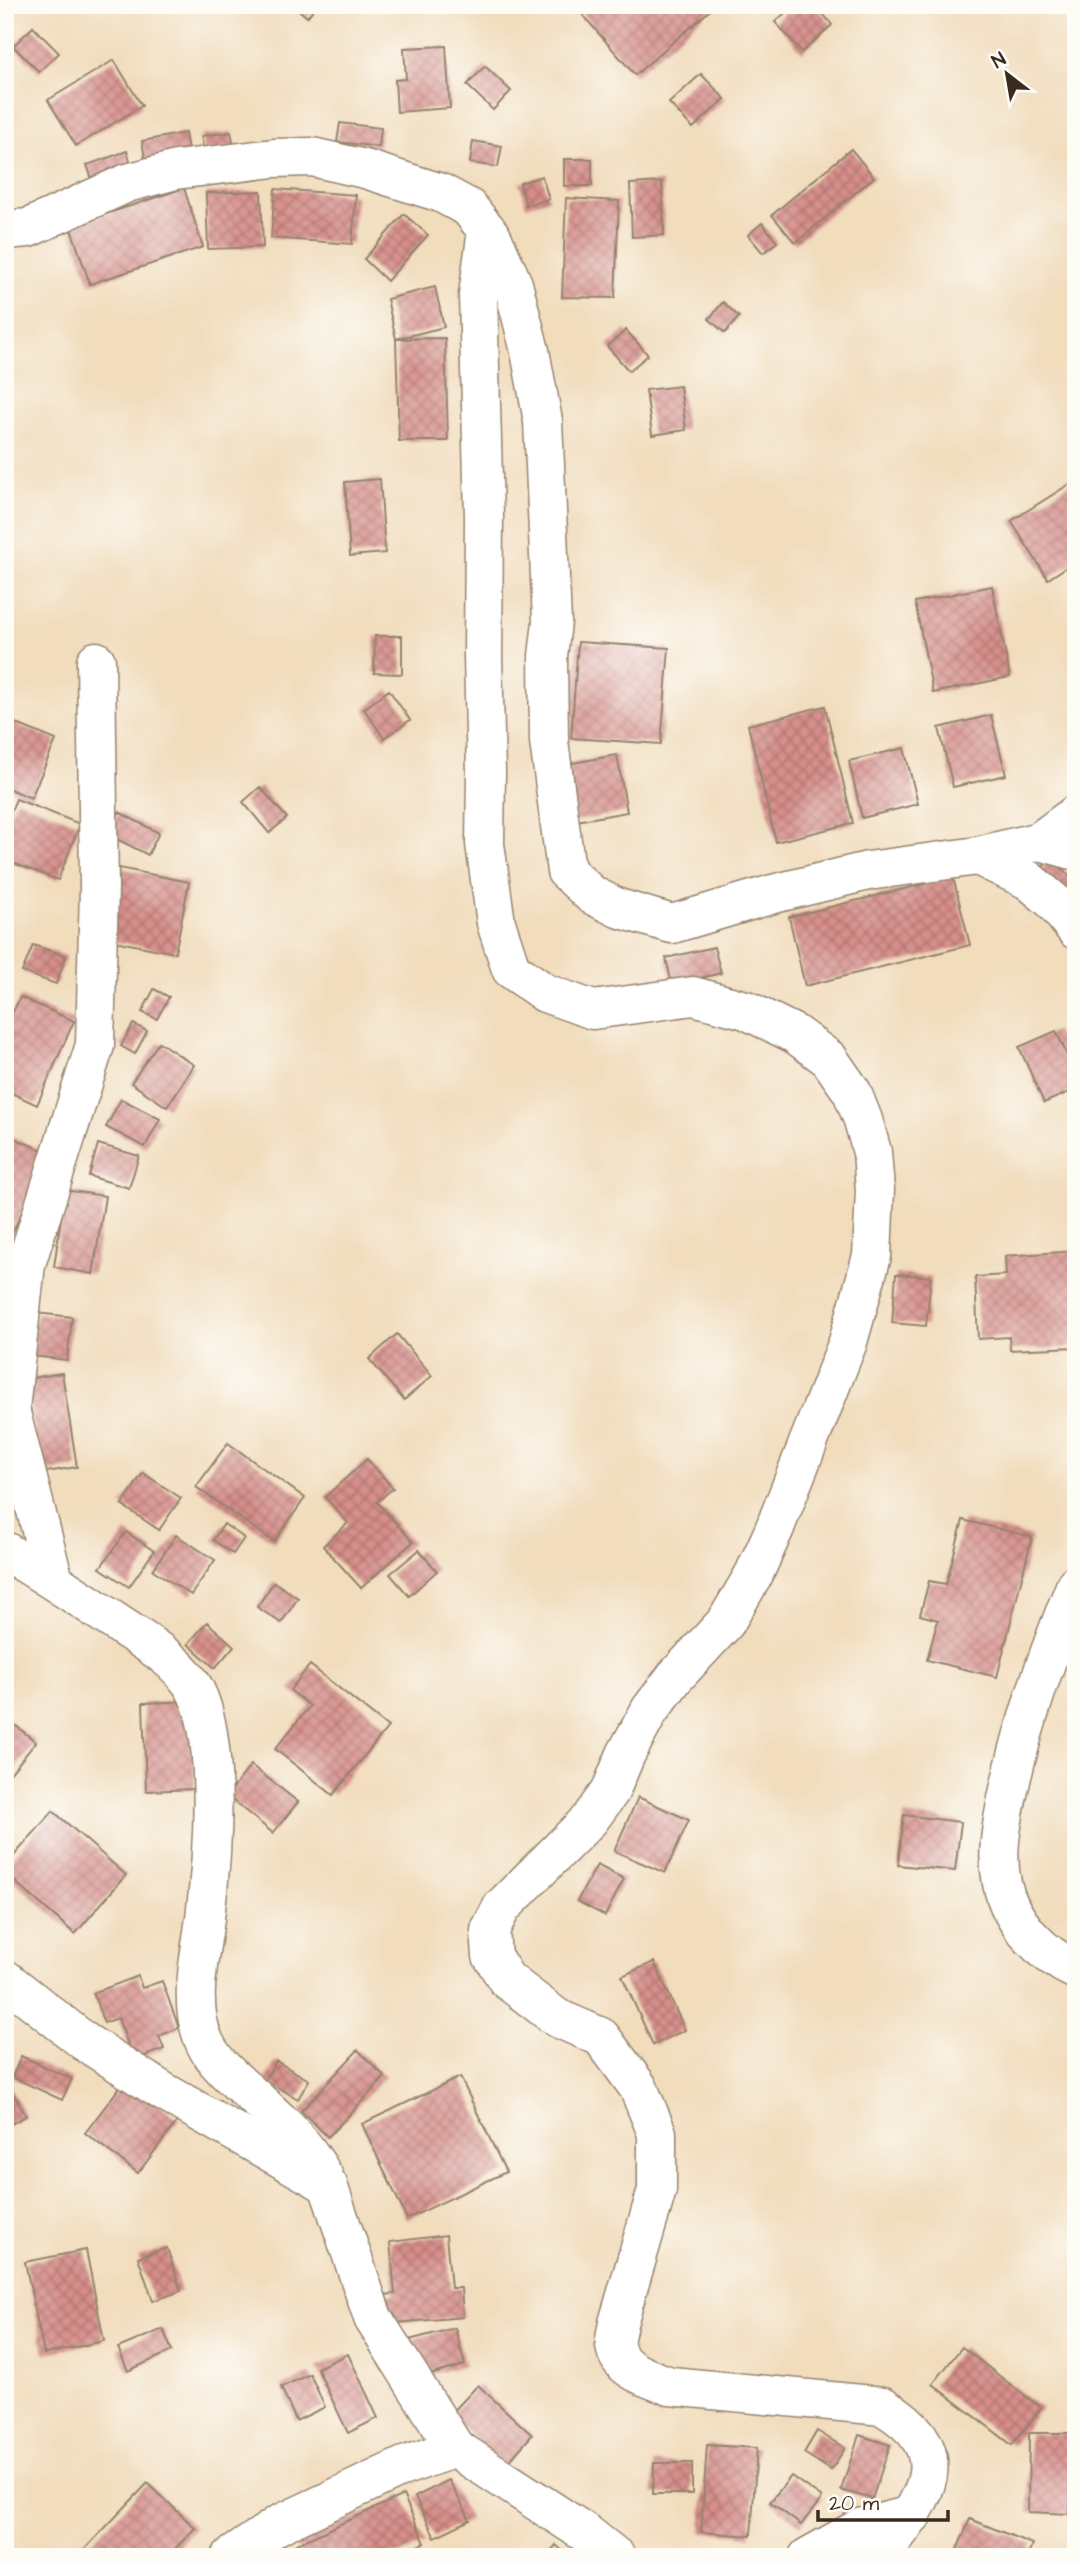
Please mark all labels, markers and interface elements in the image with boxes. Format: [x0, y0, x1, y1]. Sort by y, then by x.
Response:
north arrow [972, 38, 1042, 108]
text: N [987, 46, 1011, 75]
scale bar [818, 2478, 948, 2522]
text: 20 m [829, 2489, 880, 2518]

